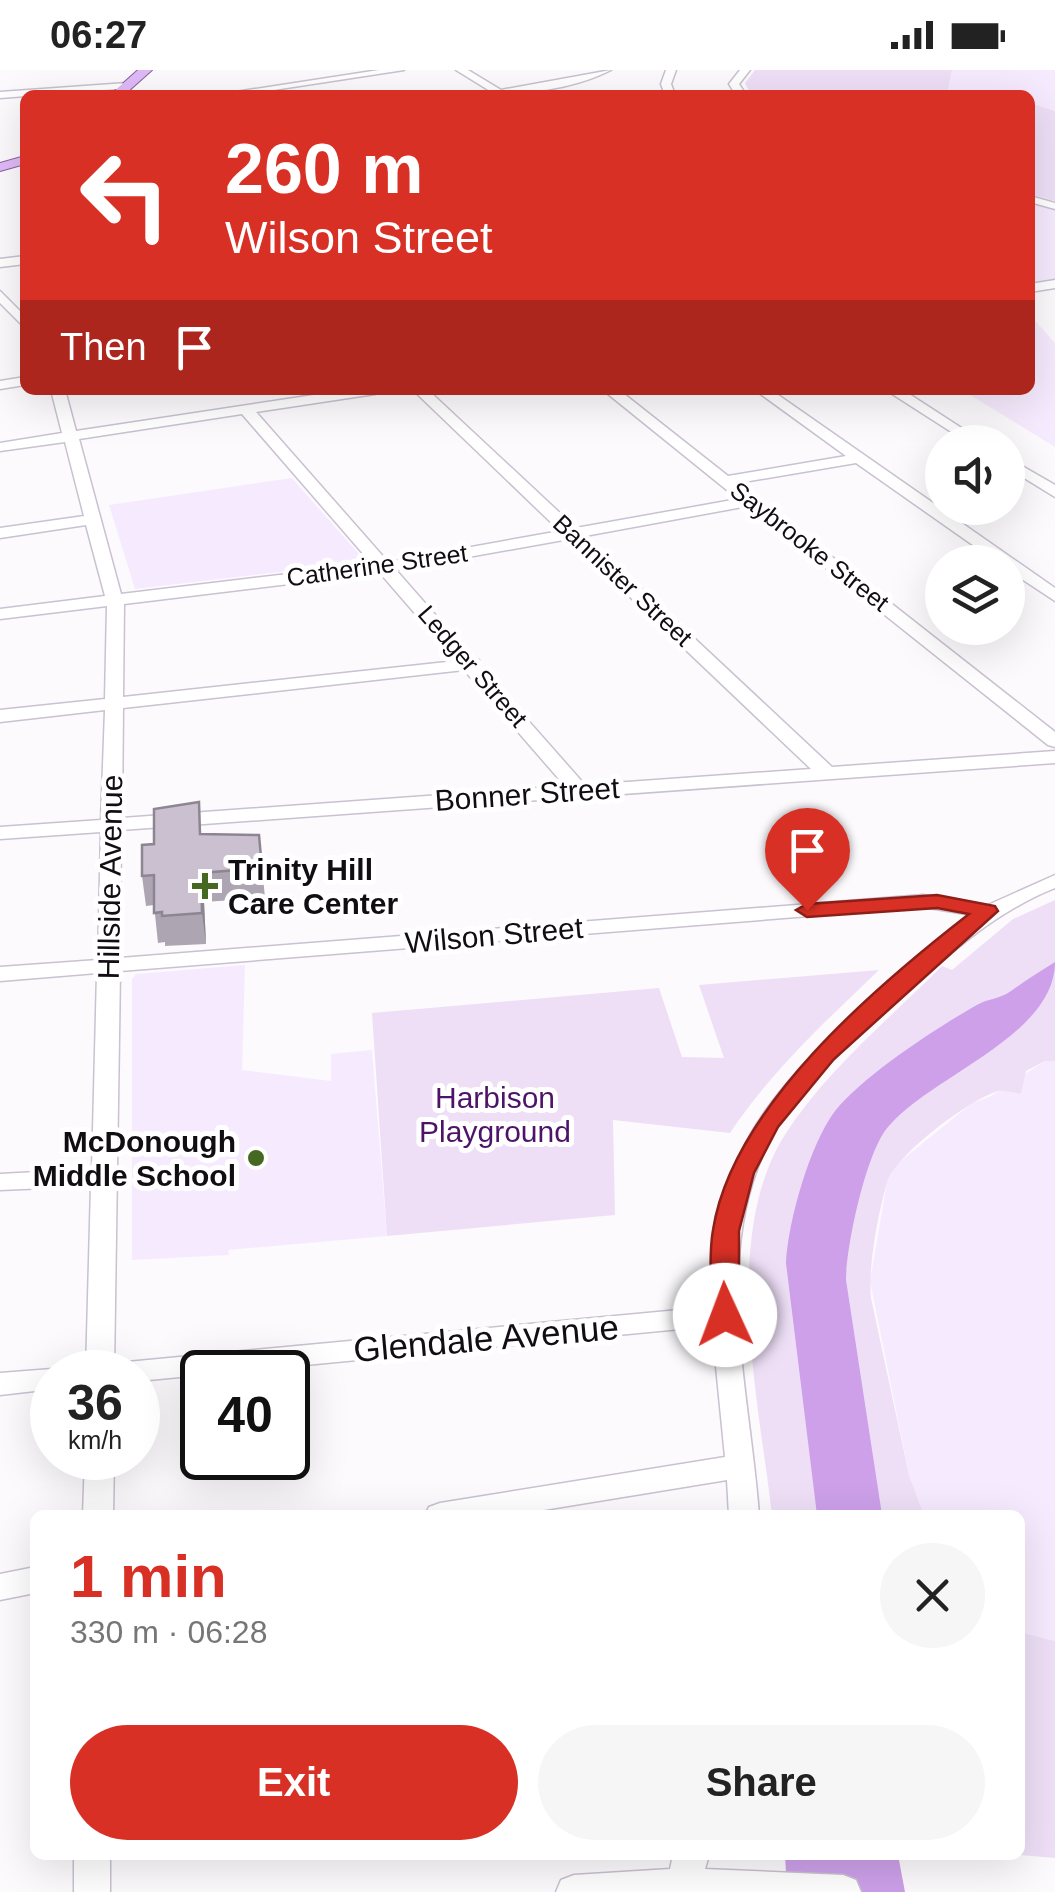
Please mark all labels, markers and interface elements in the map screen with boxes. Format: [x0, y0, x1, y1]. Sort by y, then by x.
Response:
text: 06:27 [50, 14, 147, 56]
icon: left [60, 130, 190, 260]
text: 260 m [225, 130, 423, 208]
text: Wilson Street [225, 212, 493, 263]
icon: arrive [167, 320, 222, 375]
text: Then [60, 326, 147, 368]
map controls [925, 425, 1025, 645]
button: sound [925, 425, 1025, 525]
street label: Saybrooke Street [725, 476, 895, 617]
street label: Bannister Street [548, 509, 698, 651]
street label: Catherine Street [285, 538, 469, 592]
button: layers [925, 545, 1025, 645]
street label: Ledger Street [413, 600, 533, 732]
street label: Bonner Street [434, 771, 621, 817]
street label: Hillside Avenue [92, 774, 128, 980]
pin [765, 808, 850, 911]
icon: arrive [780, 823, 835, 878]
place label: Trinity Hill Care Center [228, 853, 398, 920]
marker: Trinity Hill Care Center [192, 873, 218, 899]
street label: Wilson Street [404, 911, 585, 959]
park label: Harbison Playground [419, 1081, 571, 1148]
place label: McDonough Middle School [33, 1125, 236, 1192]
marker: McDonough Middle School [245, 1147, 267, 1169]
position arrow [673, 1263, 777, 1367]
street label: Glendale Avenue [352, 1307, 620, 1369]
speed limit sign: 40 [180, 1350, 310, 1480]
text: 36 [67, 1375, 123, 1431]
text: km/h [68, 1426, 122, 1454]
text: 1 min [70, 1543, 227, 1610]
button: close [880, 1543, 985, 1648]
text: 330 m · 06:28 [70, 1614, 267, 1650]
button: Exit [70, 1725, 518, 1840]
button: Share [538, 1725, 985, 1840]

